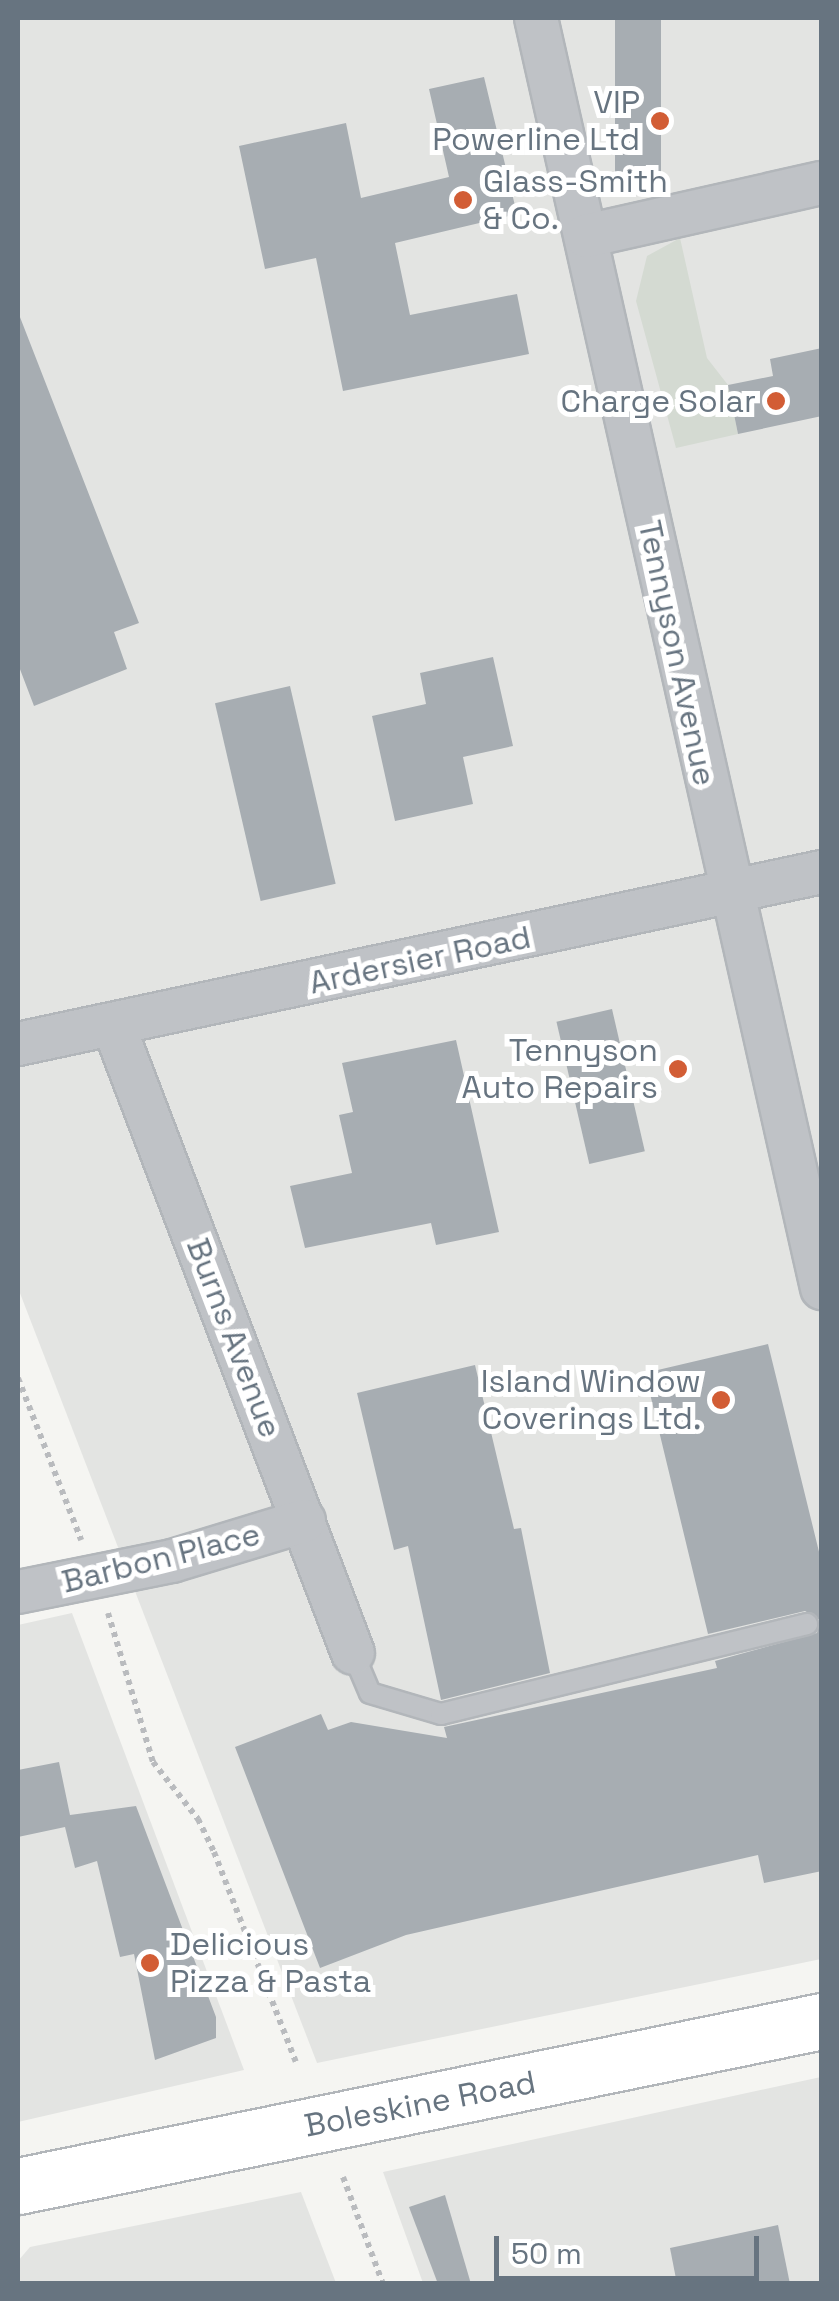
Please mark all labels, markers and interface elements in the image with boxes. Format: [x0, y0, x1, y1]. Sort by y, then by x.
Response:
place label: VIP Powerline Ltd [432, 84, 640, 159]
marker: VIP Powerline Ltd [649, 110, 671, 132]
place label: Glass-Smith & Co. [483, 163, 668, 238]
marker: Glass-Smith & Co. [452, 189, 474, 211]
place label: Charge Solar [561, 382, 756, 420]
marker: Charge Solar [765, 390, 787, 412]
street label: Tennyson Avenue [630, 517, 724, 789]
street label: Ardersier Road [306, 918, 534, 1002]
place label: Tennyson Auto Repairs [462, 1032, 658, 1107]
marker: Tennyson Auto Repairs [667, 1058, 689, 1080]
street label: Burns Avenue [178, 1233, 290, 1443]
place label: Island Window Coverings Ltd. [480, 1363, 701, 1438]
marker: Island Window Coverings Ltd. [710, 1389, 732, 1411]
street label: Barbon Place [58, 1515, 264, 1601]
place label: Delicious Pizza & Pasta [170, 1926, 371, 2001]
marker: Delicious Pizza & Pasta [139, 1952, 161, 1974]
street label: Boleskine Road [301, 2063, 539, 2145]
scale bar [499, 2216, 764, 2278]
text: 50 m [511, 2234, 582, 2273]

